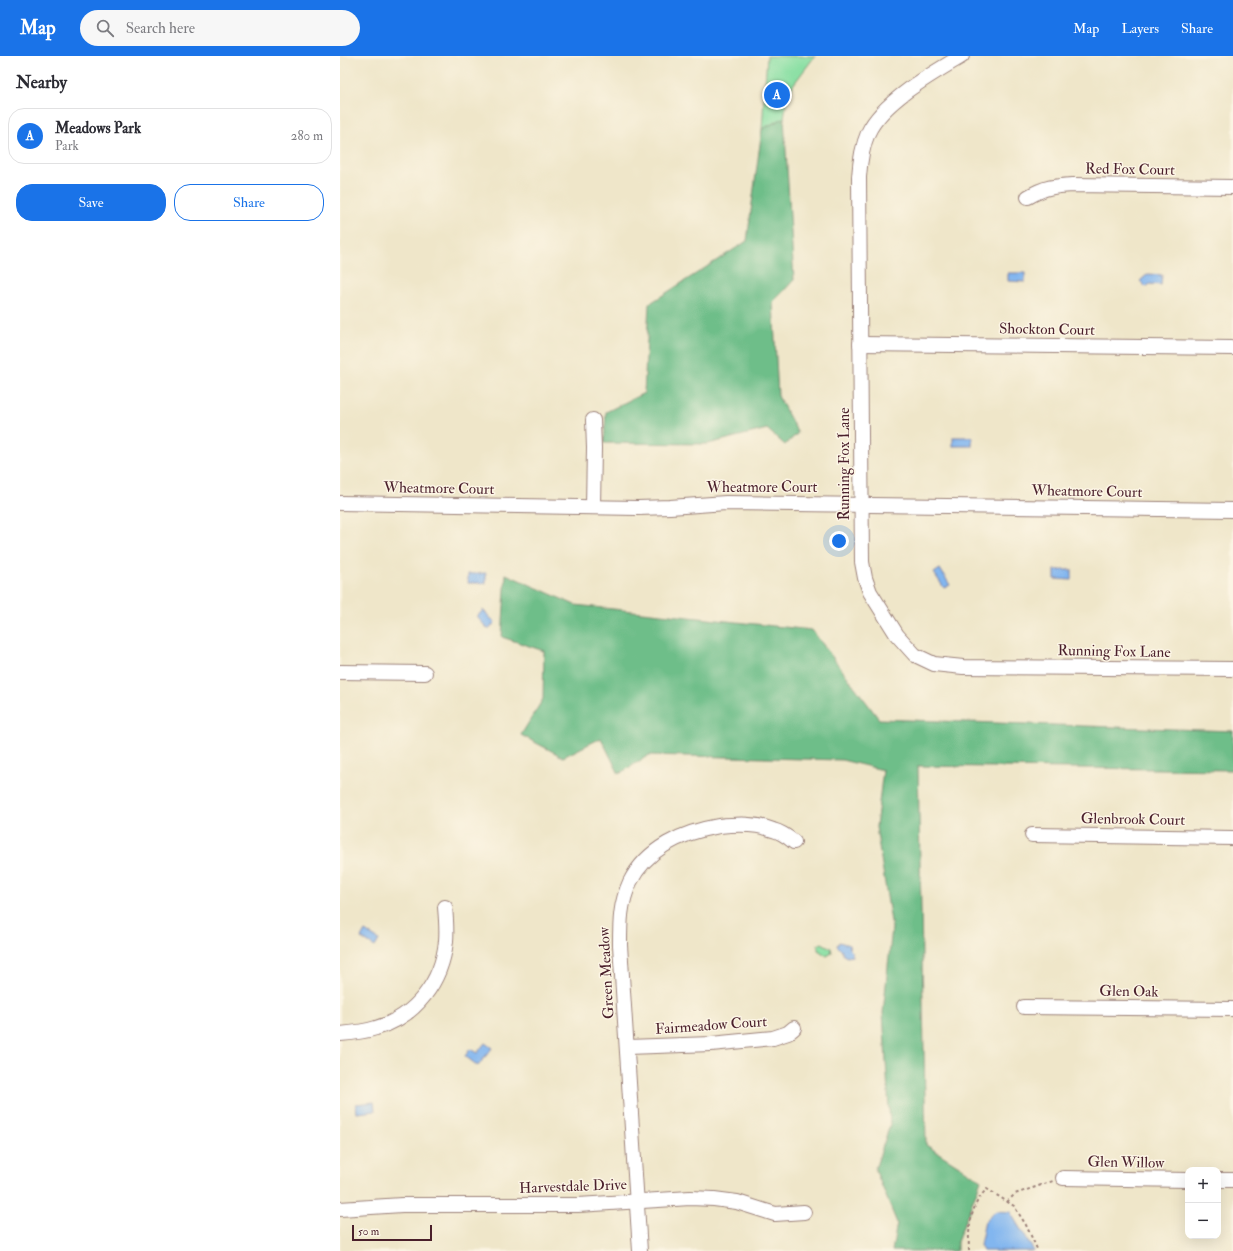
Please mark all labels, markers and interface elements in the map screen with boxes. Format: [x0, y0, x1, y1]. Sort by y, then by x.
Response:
search box [80, 10, 360, 46]
text: Map [20, 16, 56, 40]
icon: search [94, 17, 116, 39]
text: Search here [126, 19, 195, 38]
text: Map [1073, 20, 1099, 37]
text: Layers [1121, 20, 1159, 37]
text: Share [1181, 20, 1213, 37]
text: Nearby [16, 72, 67, 93]
pin: A [764, 80, 790, 110]
text: Meadows Park [55, 119, 141, 138]
text: A [26, 128, 34, 144]
text: 280 m [291, 128, 323, 144]
text: Park [55, 138, 79, 154]
street label: Red Fox Court [1085, 159, 1175, 180]
button: Save [16, 184, 166, 221]
button: Share [174, 184, 324, 221]
street label: Shockton Court [999, 319, 1095, 340]
street label: Running Fox Lane [835, 407, 854, 521]
street label: Wheatmore Court [382, 478, 495, 499]
street label: Wheatmore Court [706, 478, 818, 497]
street label: Wheatmore Court [1030, 481, 1143, 502]
your location [829, 531, 849, 551]
street label: Running Fox Lane [1057, 641, 1171, 662]
street label: Glenbrook Court [1081, 809, 1185, 830]
street label: Green Meadow [595, 926, 618, 1019]
street label: Glen Oak [1099, 981, 1159, 1002]
street label: Fairmeadow Court [654, 1012, 768, 1039]
street label: Glen Willow [1087, 1152, 1165, 1173]
map controls [1185, 1167, 1221, 1239]
button: + [1185, 1167, 1221, 1203]
street label: Harvestdale Drive [519, 1175, 627, 1198]
button: − [1185, 1203, 1221, 1239]
scale bar [352, 1223, 432, 1242]
text: 50 m [358, 1225, 379, 1238]

